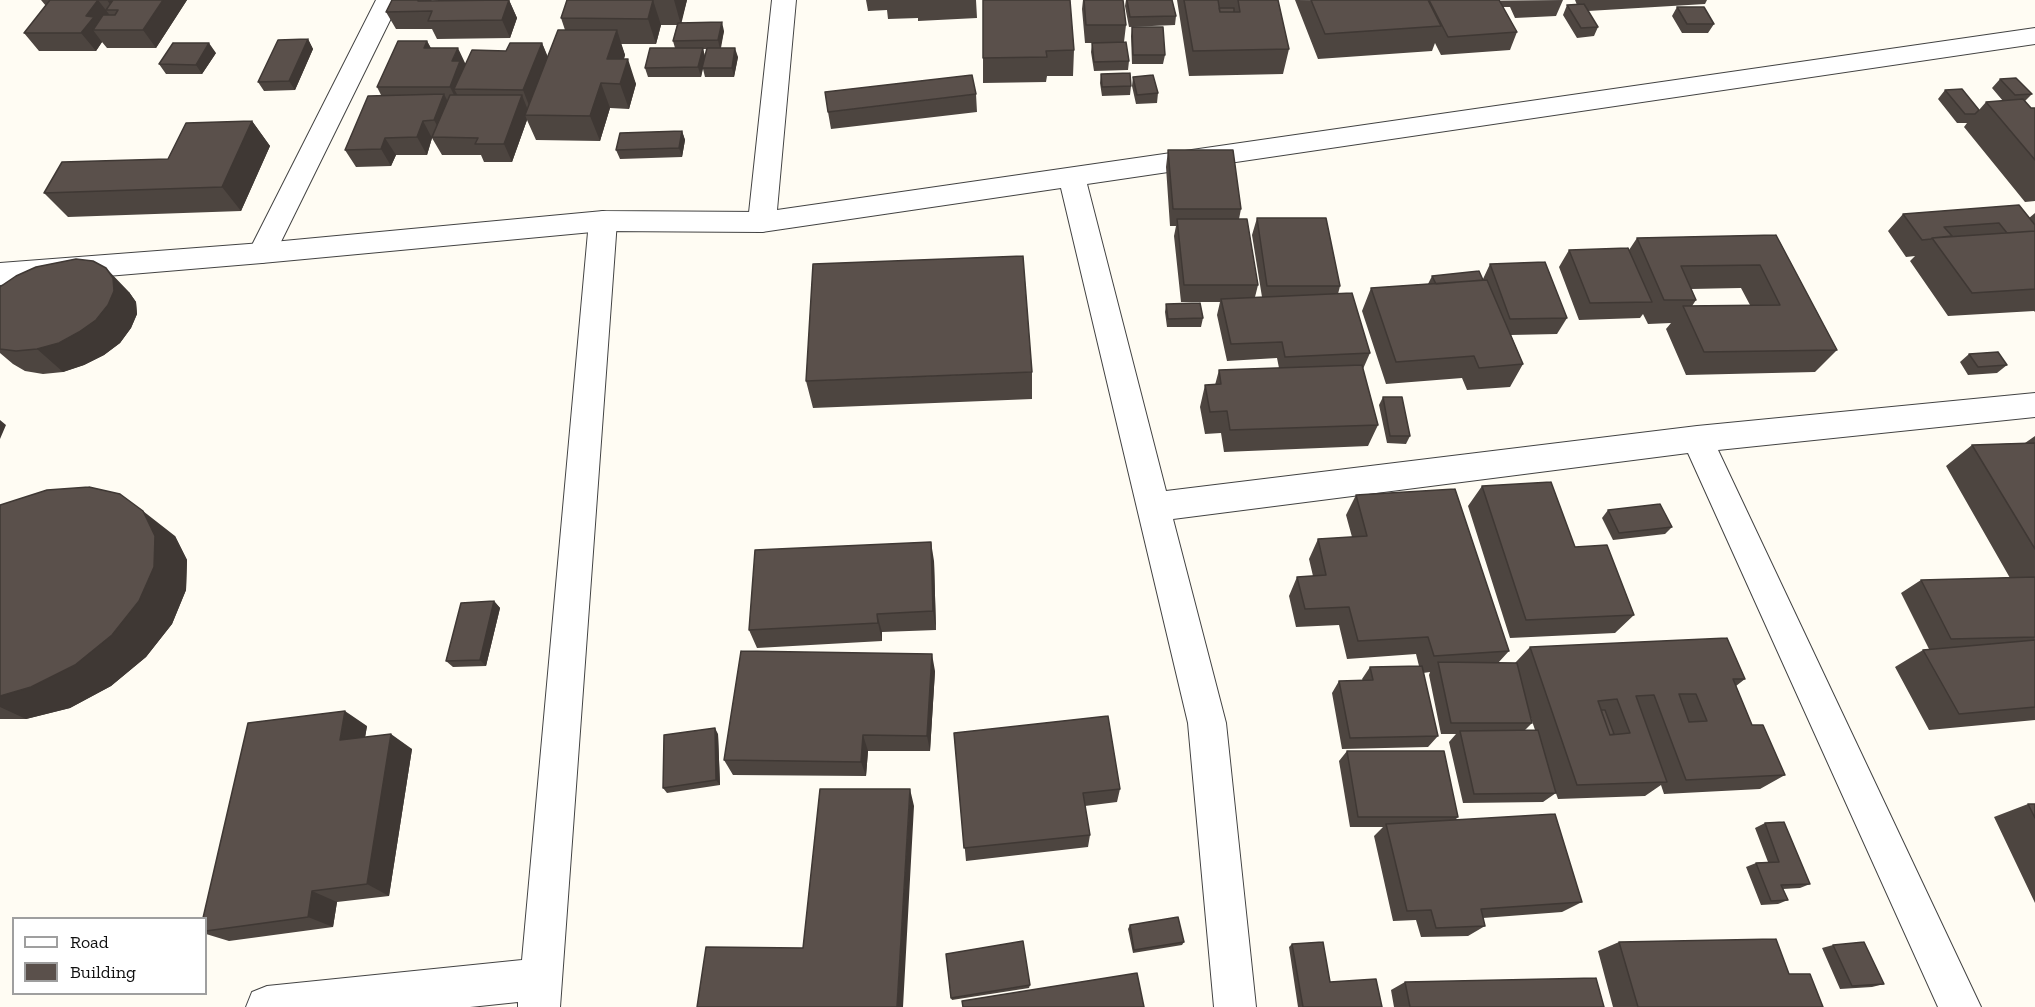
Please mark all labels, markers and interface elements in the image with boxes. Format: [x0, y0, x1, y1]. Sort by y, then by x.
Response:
legend [12, 917, 207, 995]
text: Road [70, 931, 109, 953]
text: Building [70, 961, 136, 983]

